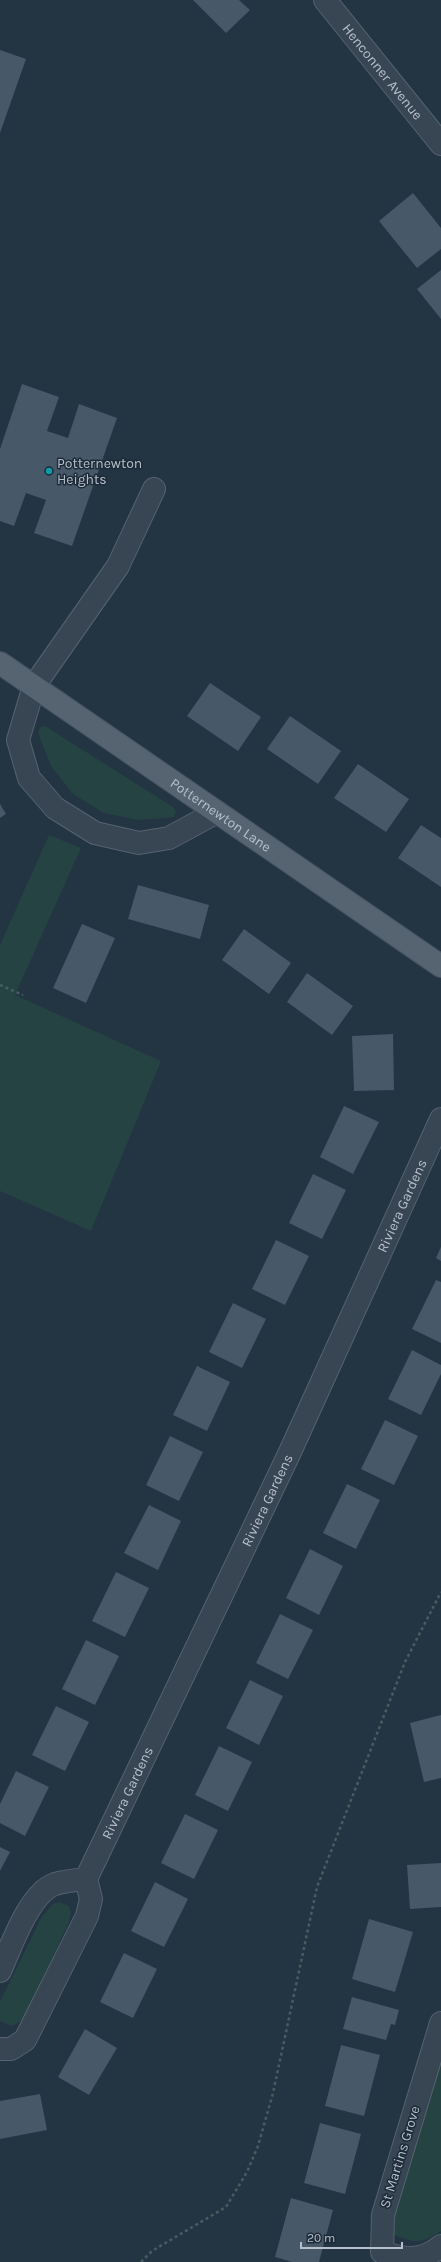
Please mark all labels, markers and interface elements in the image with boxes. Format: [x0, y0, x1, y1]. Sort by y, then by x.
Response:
street label: Henconner Avenue [339, 20, 427, 123]
place label: Potternewton Heights [57, 455, 142, 488]
marker: Potternewton Heights [44, 466, 54, 476]
street label: Potternewton Lane [167, 774, 275, 855]
street label: Riviera Gardens [373, 1156, 430, 1255]
street label: Riviera Gardens [238, 1451, 296, 1549]
street label: Riviera Gardens [98, 1744, 157, 1842]
street label: St Martins Grove [376, 2104, 424, 2210]
scale bar [301, 2224, 402, 2250]
text: 20 m [307, 2231, 335, 2245]

